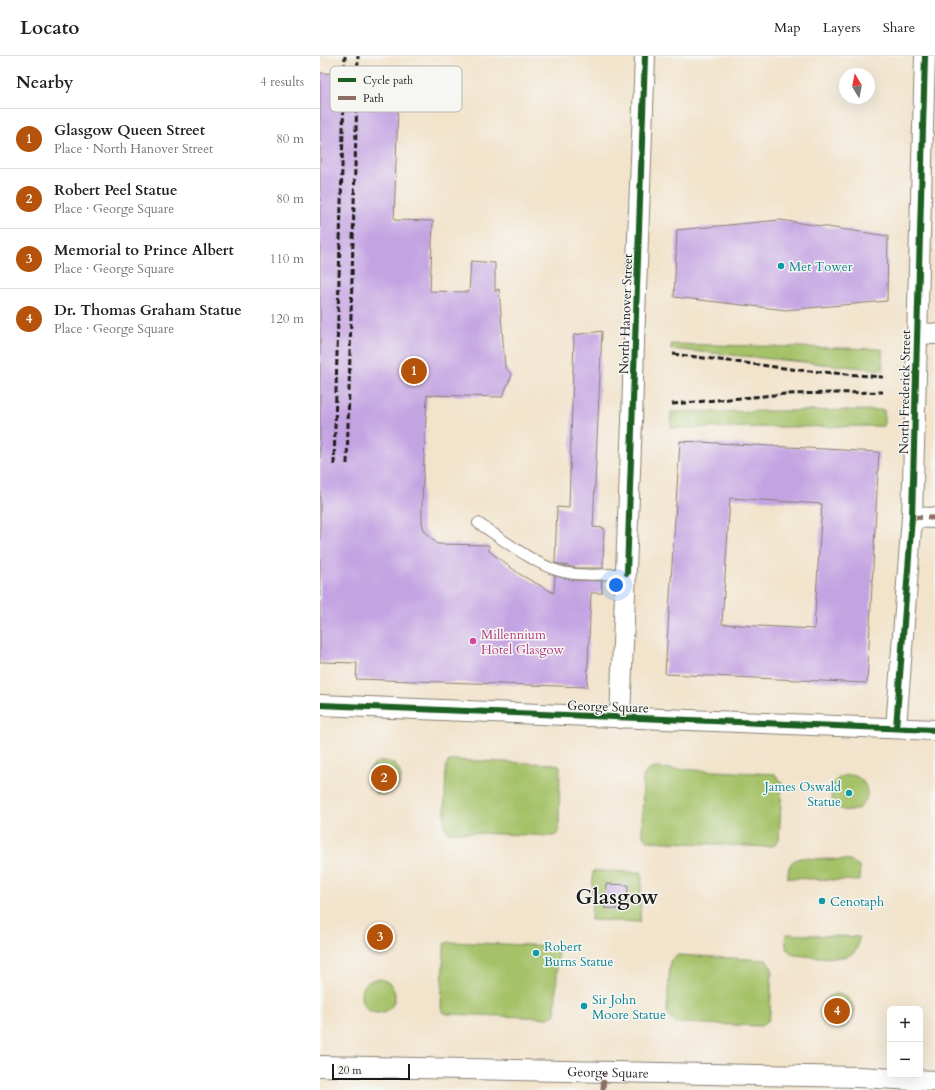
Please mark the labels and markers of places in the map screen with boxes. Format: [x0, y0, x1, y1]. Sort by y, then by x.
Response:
place label: Met Tower [789, 258, 853, 276]
marker: Met Tower [776, 261, 786, 271]
pin: 1 [401, 356, 427, 386]
place label: Millennium Hotel Glasgow [481, 626, 565, 659]
marker: Millennium Hotel Glasgow [468, 636, 478, 646]
pin: 2 [371, 763, 397, 793]
place label: James Oswald Statue [762, 778, 841, 811]
marker: James Oswald Statue [844, 788, 854, 798]
place label: Cenotaph [830, 893, 884, 911]
marker: Cenotaph [817, 896, 827, 906]
pin: 3 [367, 922, 393, 952]
place label: Robert Burns Statue [544, 938, 613, 971]
marker: Robert Burns Statue [531, 948, 541, 958]
place label: Sir John Moore Statue [592, 991, 666, 1024]
pin: 4 [824, 996, 850, 1026]
marker: Sir John Moore Statue [579, 1001, 589, 1011]

